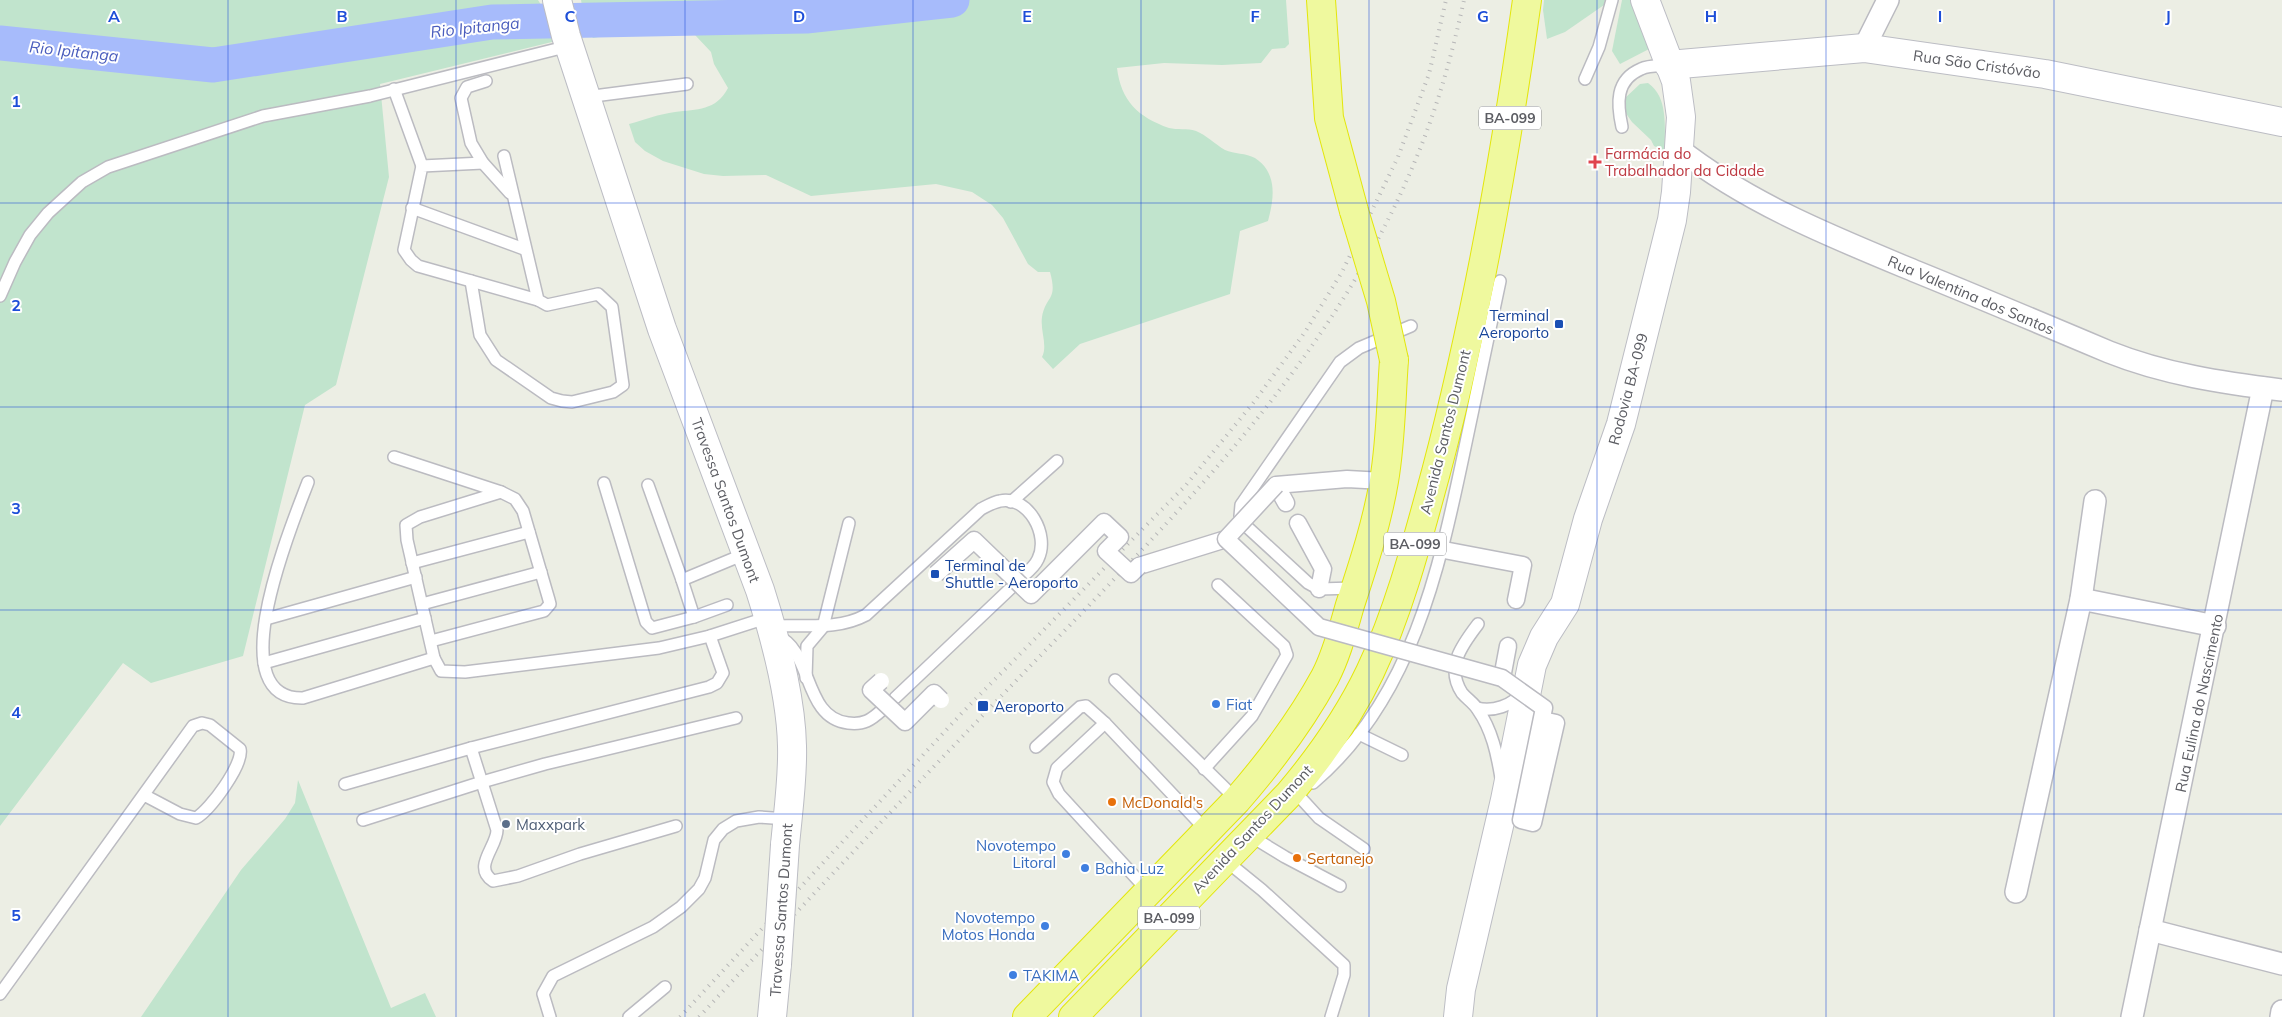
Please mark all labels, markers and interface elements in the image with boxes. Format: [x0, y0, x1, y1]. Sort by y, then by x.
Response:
text: A [108, 6, 120, 26]
text: B [336, 6, 348, 26]
text: C [565, 6, 576, 26]
text: D [793, 6, 805, 26]
text: E [1022, 6, 1032, 26]
text: F [1250, 6, 1260, 26]
text: G [1477, 6, 1489, 26]
text: H [1705, 6, 1717, 26]
text: I [1938, 6, 1942, 26]
text: J [2165, 6, 2171, 26]
water label: Rio Ipitanga [429, 12, 521, 42]
water label: Rio Ipitanga [28, 36, 120, 66]
street label: Rua São Cristóvão [1912, 46, 2042, 82]
text: 1 [11, 91, 21, 111]
road number: BA-099 [1479, 106, 1541, 130]
place label: Farmácia do Trabalhador da Cidade [1605, 144, 1764, 180]
marker: Farmácia do Trabalhador da Cidade [1589, 156, 1601, 168]
street label: Rua Valentina dos Santos [1885, 251, 2057, 339]
text: 2 [11, 295, 21, 315]
place label: Terminal Aeroporto [1479, 306, 1549, 342]
marker: Terminal Aeroporto [1553, 318, 1565, 330]
street label: Rodovia BA-099 [1604, 331, 1652, 447]
street label: Avenida Santos Dumont [1415, 348, 1475, 516]
street label: Travessa Santos Dumont [687, 415, 765, 585]
text: 3 [11, 498, 21, 518]
road number: BA-099 [1384, 532, 1446, 556]
place label: Terminal de Shuttle - Aeroporto [945, 556, 1078, 592]
marker: Terminal de Shuttle - Aeroporto [929, 568, 941, 580]
street label: Rua Eulina do Nascimento [2171, 612, 2227, 794]
place label: Fiat [1226, 695, 1252, 714]
place label: Aeroporto [994, 697, 1064, 716]
marker: Fiat [1210, 698, 1222, 710]
marker: Aeroporto [976, 699, 990, 713]
text: 4 [11, 702, 21, 722]
street label: Avenida Santos Dumont [1187, 761, 1317, 897]
place label: McDonald's [1122, 793, 1203, 812]
marker: McDonald's [1106, 796, 1118, 808]
place label: Maxxpark [516, 815, 585, 834]
marker: Maxxpark [500, 818, 512, 830]
street label: Travessa Santos Dumont [765, 823, 797, 997]
place label: Novotempo Litoral [976, 836, 1056, 872]
marker: Novotempo Litoral [1060, 848, 1072, 860]
place label: Sertanejo [1307, 849, 1374, 868]
marker: Sertanejo [1291, 852, 1303, 864]
place label: Bahia Luz [1095, 859, 1164, 878]
marker: Bahia Luz [1079, 862, 1091, 874]
text: 5 [11, 905, 21, 925]
road number: BA-099 [1138, 906, 1200, 930]
place label: Novotempo Motos Honda [942, 908, 1035, 944]
marker: Novotempo Motos Honda [1039, 920, 1051, 932]
place label: TAKIMA [1023, 966, 1079, 985]
marker: TAKIMA [1007, 969, 1019, 981]

